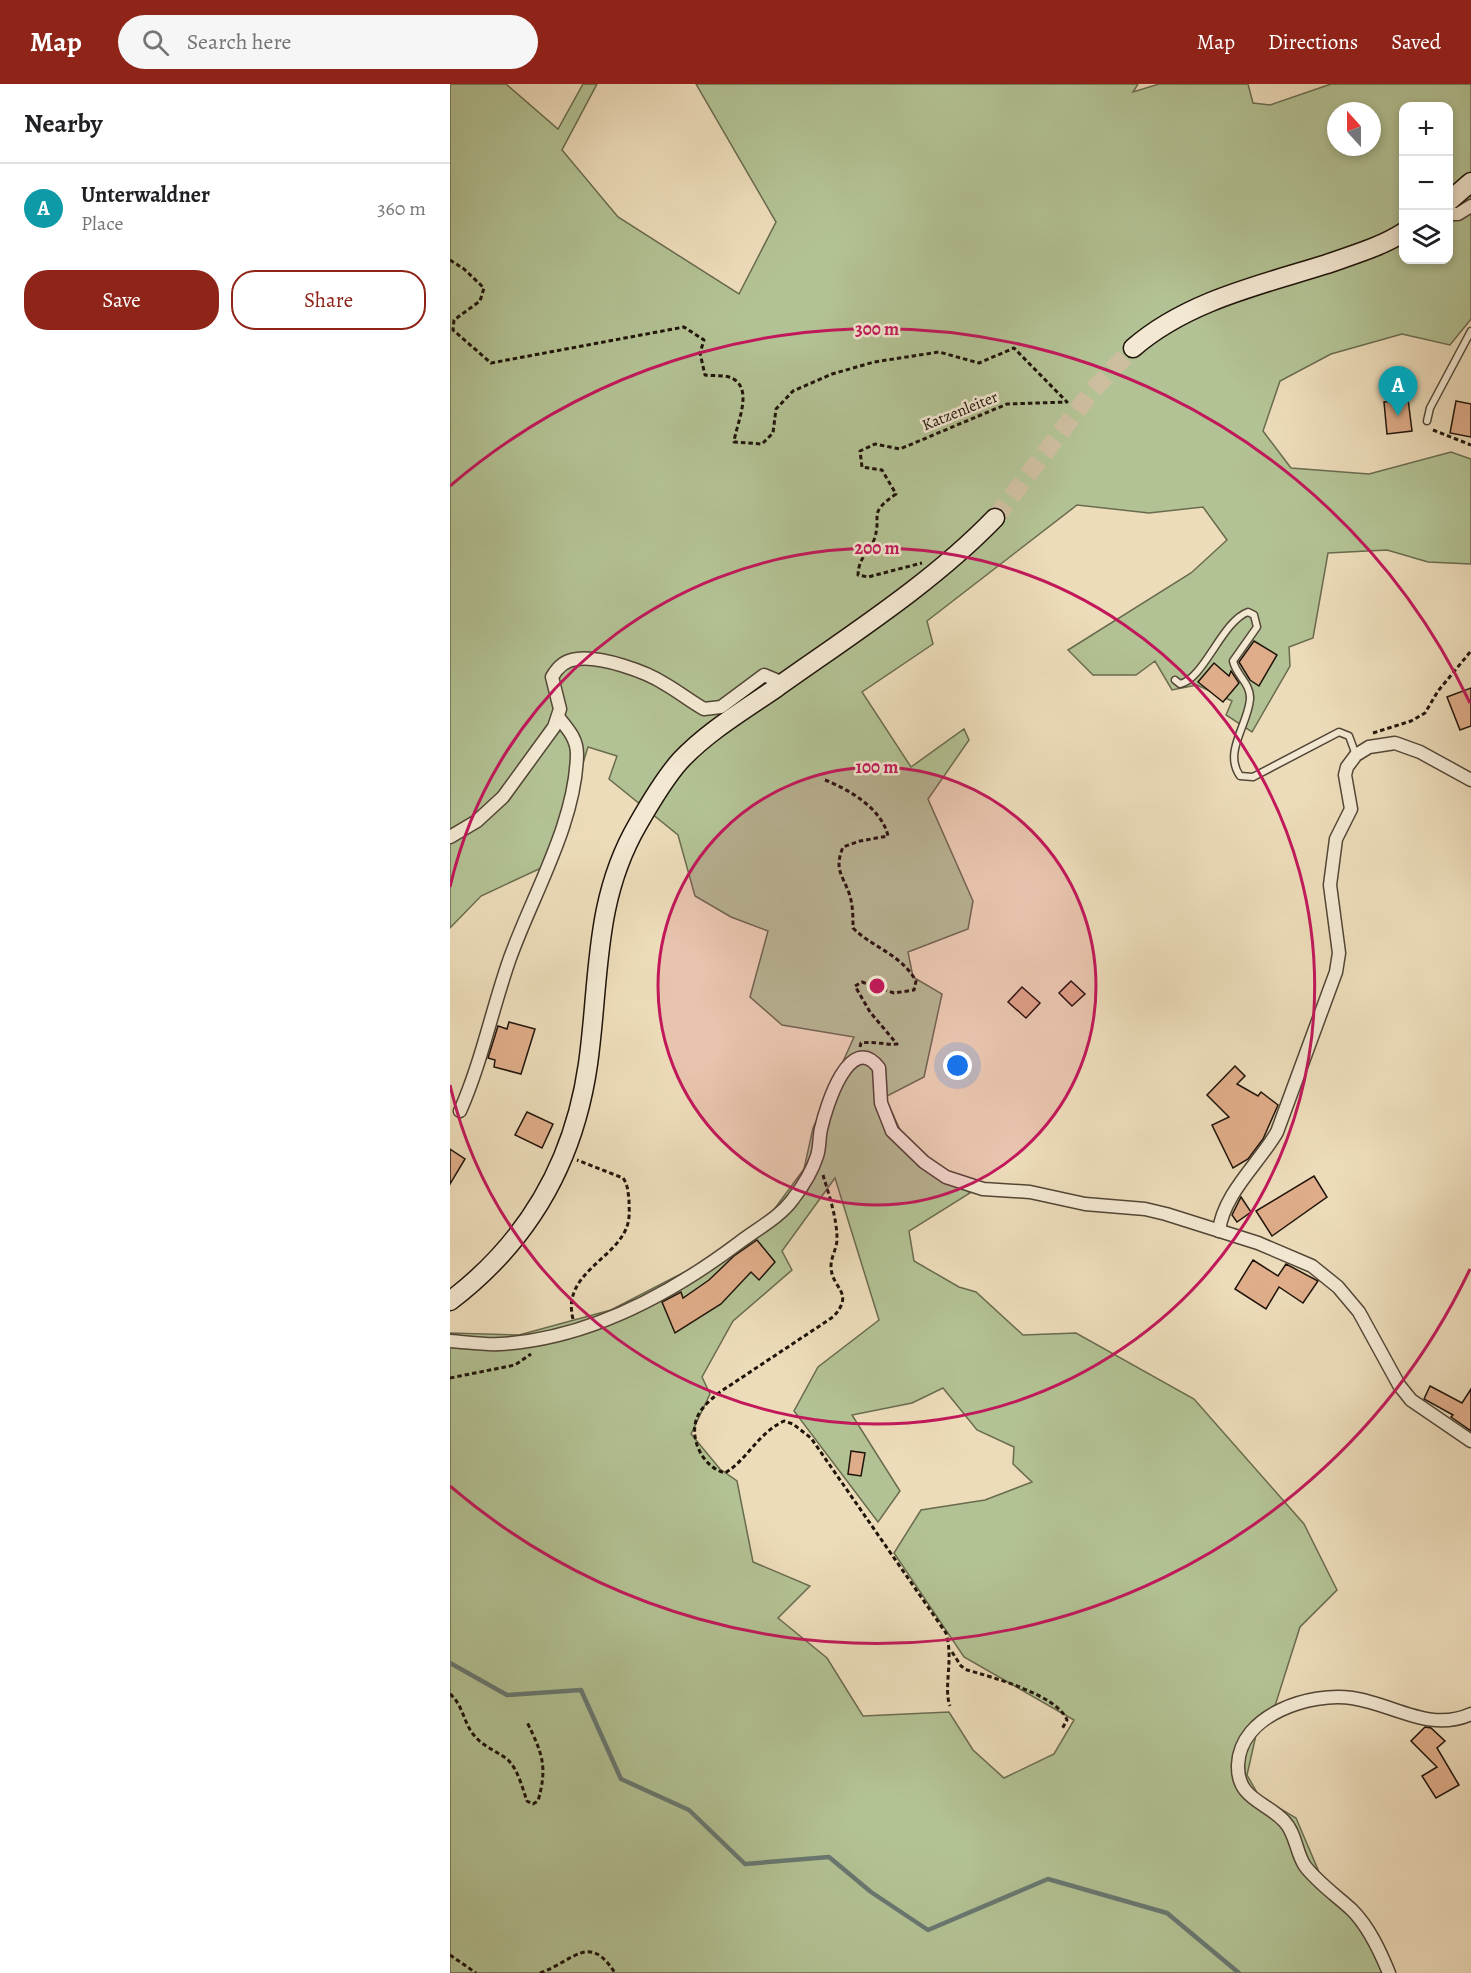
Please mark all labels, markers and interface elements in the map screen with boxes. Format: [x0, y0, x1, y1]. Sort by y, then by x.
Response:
search box [118, 15, 538, 69]
text: Map [30, 23, 82, 61]
icon: search [139, 26, 172, 59]
text: Search here [187, 27, 291, 57]
text: Map [1197, 28, 1235, 56]
text: Directions [1268, 28, 1358, 56]
text: Saved [1391, 28, 1441, 56]
north arrow [1327, 102, 1381, 156]
map controls [1399, 102, 1453, 264]
button: + [1399, 102, 1453, 156]
text: Nearby [24, 106, 103, 141]
button: − [1399, 156, 1453, 210]
text: Unterwaldner [81, 180, 210, 210]
text: A [37, 195, 50, 222]
text: 360 m [377, 195, 426, 222]
text: Place [81, 210, 123, 237]
button: layers [1399, 210, 1453, 264]
button: Save [24, 270, 219, 330]
button: Share [231, 270, 426, 330]
text: 300 m [855, 317, 899, 341]
pin: A [1378, 366, 1418, 416]
street label: Katzenleiter [919, 386, 1001, 436]
text: 200 m [854, 536, 900, 560]
text: 100 m [856, 755, 898, 779]
centre of rings [867, 976, 887, 996]
your location [943, 1051, 972, 1080]

